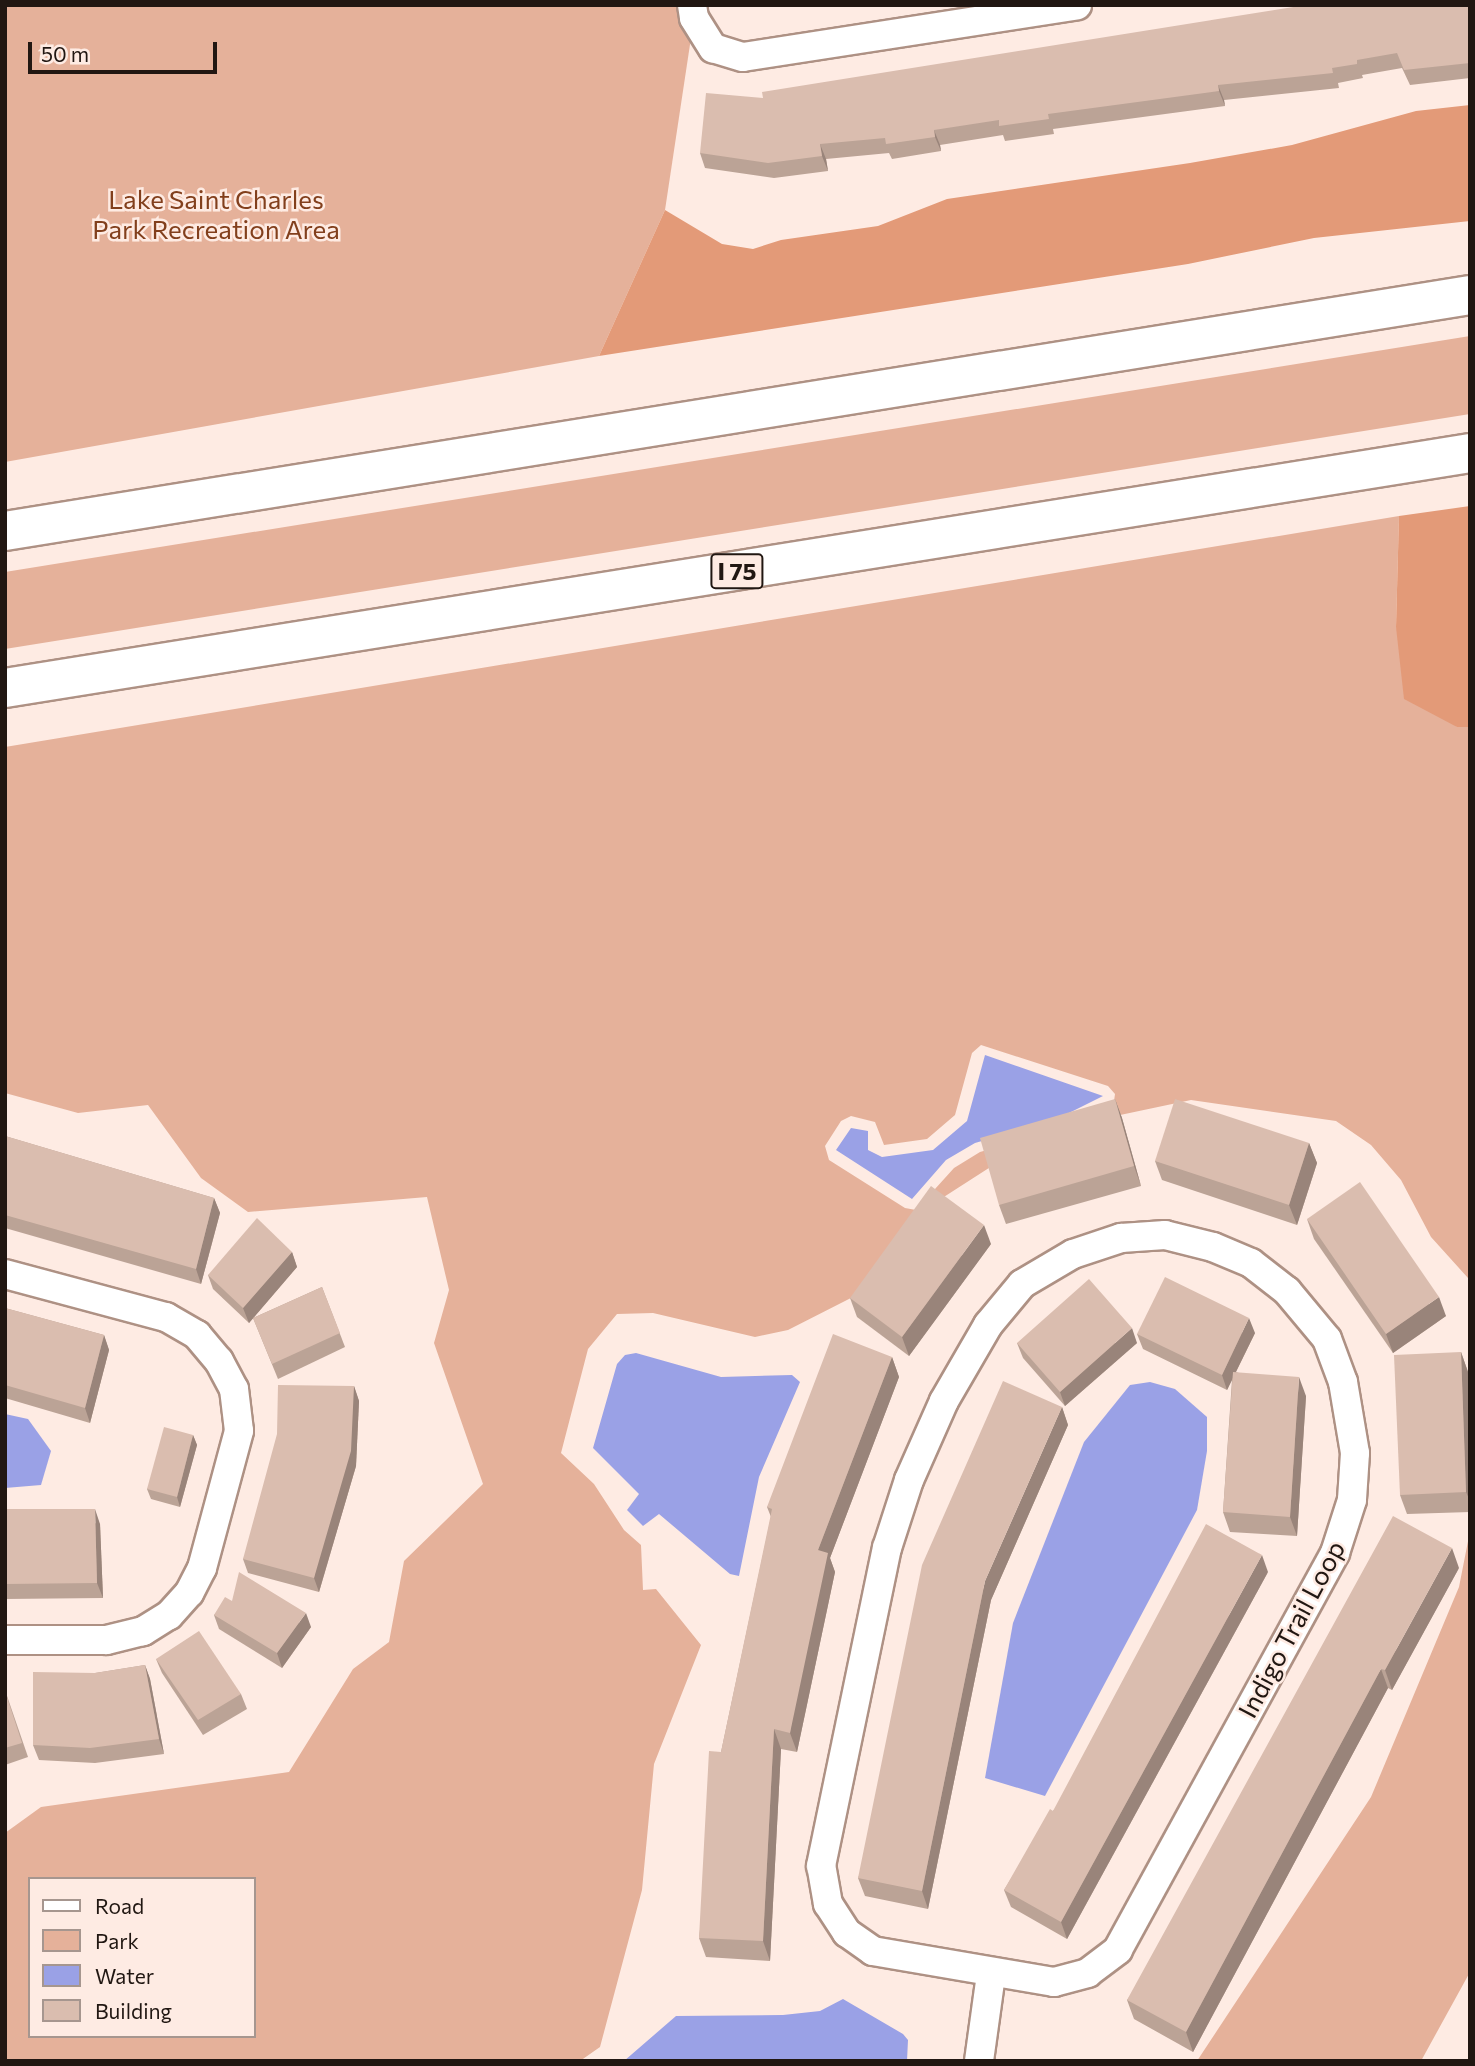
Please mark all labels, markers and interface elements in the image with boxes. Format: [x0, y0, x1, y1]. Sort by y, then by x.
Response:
scale bar [32, 28, 220, 72]
text: 50 m [41, 41, 89, 66]
park label: Lake Saint Charles Park Recreation Area [92, 183, 340, 244]
road number: I 75 [709, 550, 765, 592]
street label: Indigo Trail Loop [1231, 1535, 1351, 1723]
legend [28, 1877, 256, 2038]
text: Road [95, 1893, 144, 1918]
text: Park [95, 1928, 139, 1953]
text: Water [95, 1963, 154, 1988]
text: Building [95, 1998, 172, 2023]

